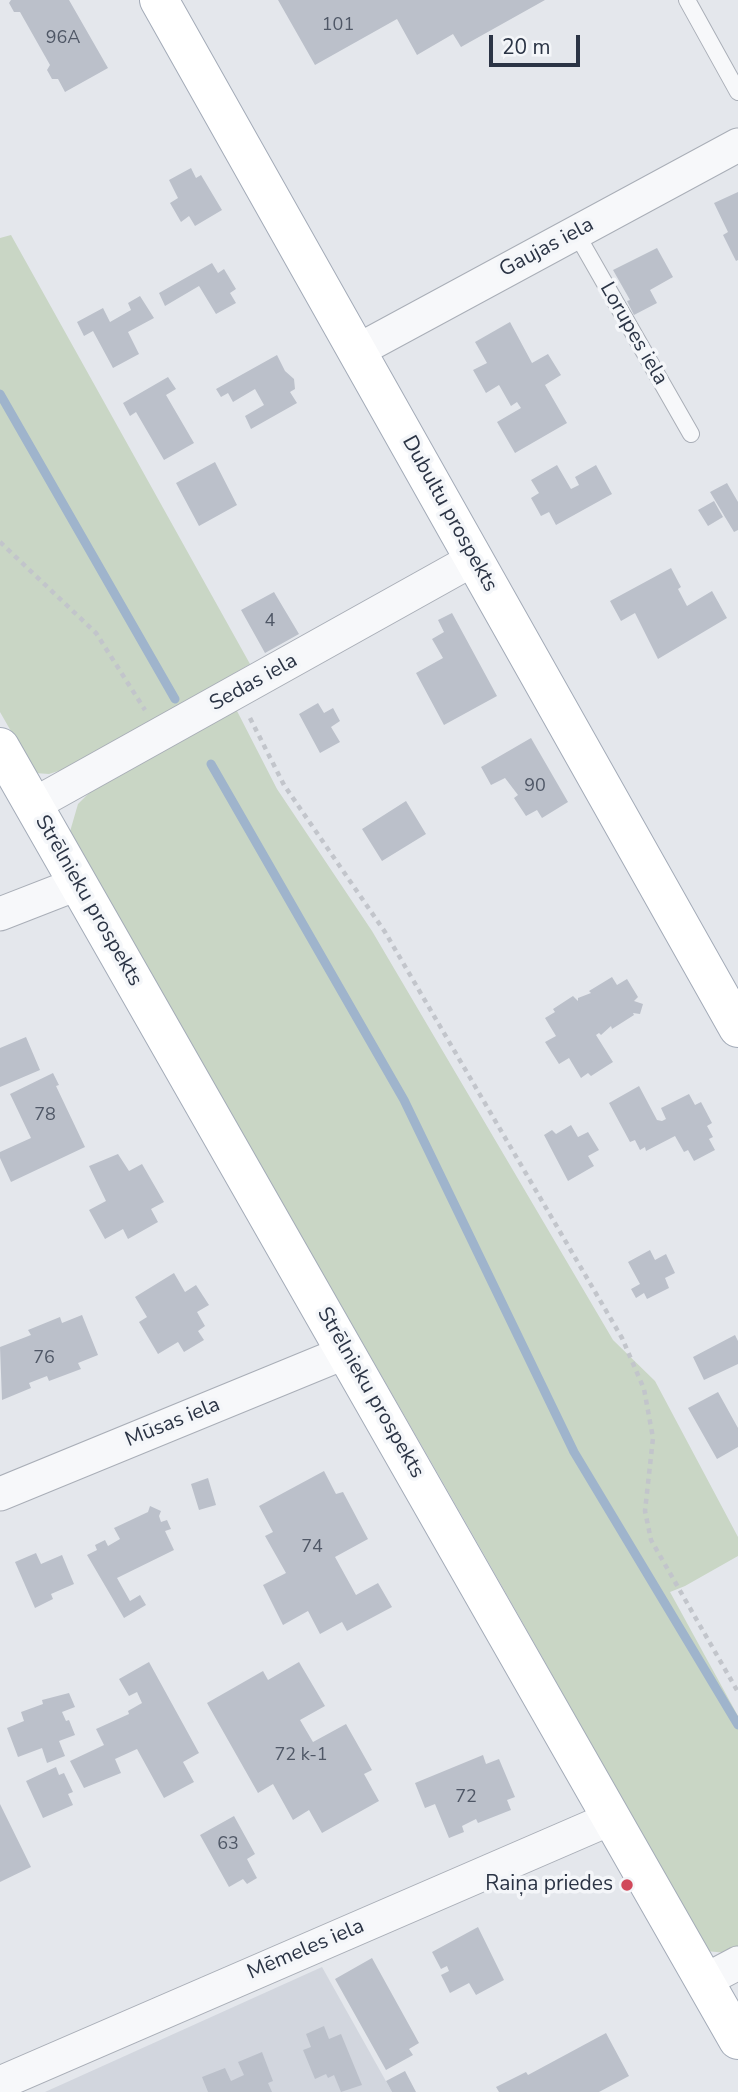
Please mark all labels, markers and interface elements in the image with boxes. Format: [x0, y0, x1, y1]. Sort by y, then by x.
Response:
house number: 101 [322, 15, 354, 37]
scale bar [493, 21, 584, 65]
house number: 96A [46, 28, 80, 50]
text: 20 m [502, 33, 551, 61]
street label: Gaujas iela [496, 213, 598, 283]
street label: Lorupes iela [593, 278, 673, 390]
street label: Dubultu prospekts [396, 432, 502, 596]
house number: 4 [265, 611, 275, 633]
street label: Sedas iela [206, 649, 302, 717]
house number: 90 [524, 776, 546, 798]
street label: Strēlnieku prospekts [29, 811, 147, 991]
house number: 78 [34, 1105, 56, 1127]
street label: Strēlnieku prospekts [311, 1303, 429, 1483]
house number: 76 [33, 1348, 55, 1370]
street label: Mūsas iela [122, 1393, 224, 1453]
house number: 74 [301, 1537, 323, 1559]
house number: 72 k-1 [274, 1745, 328, 1767]
house number: 72 [455, 1787, 477, 1809]
house number: 63 [217, 1834, 239, 1856]
place label: Raiņa priedes [485, 1872, 613, 1898]
marker: Raiņa priedes [619, 1877, 635, 1893]
street label: Mēmeles iela [244, 1914, 368, 1986]

